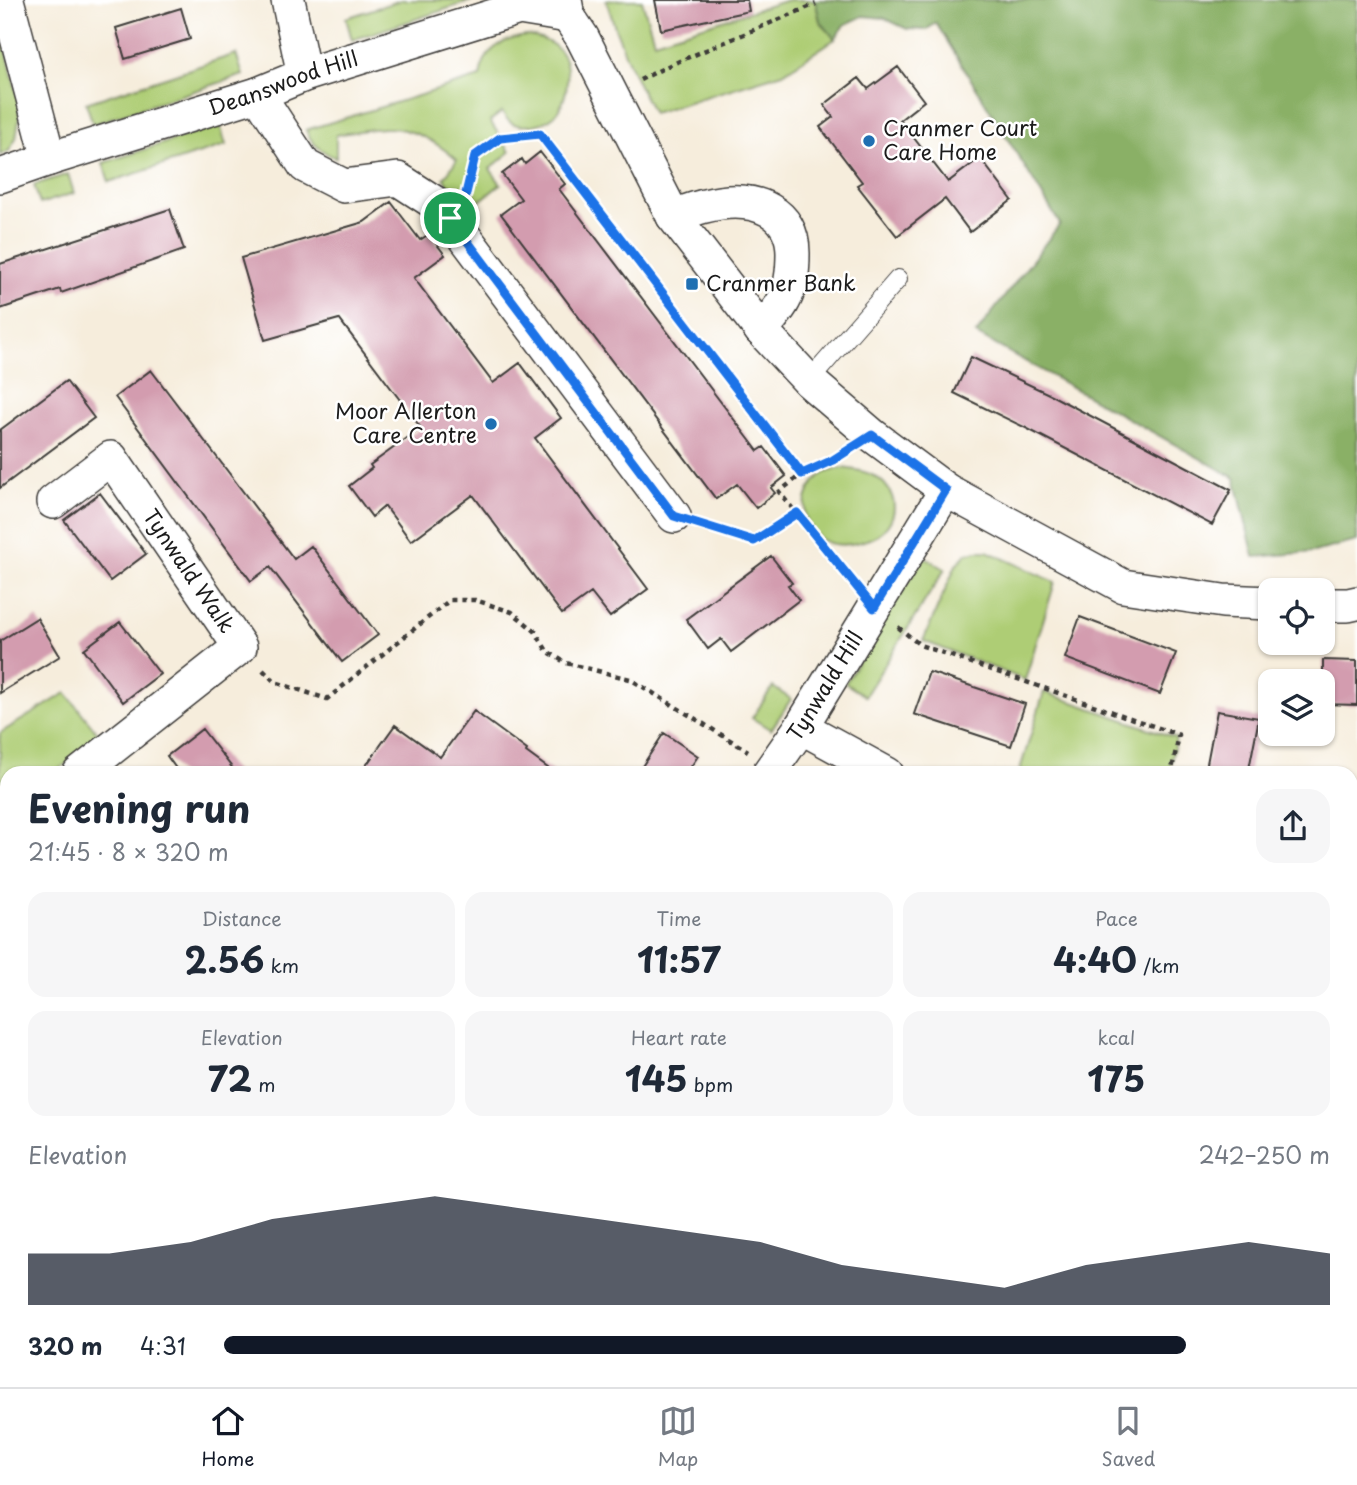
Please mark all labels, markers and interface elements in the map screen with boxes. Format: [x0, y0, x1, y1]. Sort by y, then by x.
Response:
street label: Deanswood Hill [204, 41, 362, 123]
place label: Cranmer Court Care Home [883, 111, 1037, 167]
marker: Cranmer Court Care Home [861, 133, 877, 149]
pin [420, 188, 480, 248]
icon: arrive [431, 199, 469, 237]
place label: Cranmer Bank [706, 266, 856, 298]
marker: Cranmer Bank [684, 276, 700, 292]
place label: Moor Allerton Care Centre [335, 394, 477, 450]
marker: Moor Allerton Care Centre [483, 416, 499, 432]
street label: Tynwald Walk [136, 502, 244, 639]
map controls [1258, 578, 1335, 746]
button: locate [1258, 578, 1335, 655]
street label: Tynwald Hill [778, 624, 870, 747]
button: layers [1258, 669, 1335, 746]
text: Evening run [28, 779, 250, 836]
button: share [1256, 789, 1330, 863]
text: 21:45 · 8 × 320 m [28, 834, 229, 869]
text: Distance [202, 904, 282, 932]
text: Time [657, 904, 701, 932]
text: Pace [1095, 904, 1138, 932]
text: 2.56 [184, 932, 264, 985]
text: 11:57 [637, 932, 721, 985]
text: 4:40 [1053, 932, 1137, 985]
text: km [264, 951, 299, 979]
text: /km [1137, 951, 1180, 979]
text: Elevation [201, 1023, 283, 1051]
text: Heart rate [631, 1023, 727, 1051]
text: kcal [1097, 1023, 1135, 1051]
text: 72 [208, 1051, 252, 1104]
text: 145 [625, 1051, 688, 1104]
text: 175 [1087, 1051, 1145, 1104]
text: m [252, 1070, 276, 1098]
text: bpm [688, 1070, 733, 1098]
text: Elevation [28, 1137, 127, 1172]
text: 242–250 m [1199, 1137, 1330, 1172]
text: 320 m [28, 1328, 102, 1363]
text: 4:31 [140, 1328, 186, 1363]
tab: Home [202, 1402, 254, 1472]
tab: Map [658, 1402, 698, 1472]
tab: Saved [1101, 1402, 1155, 1472]

